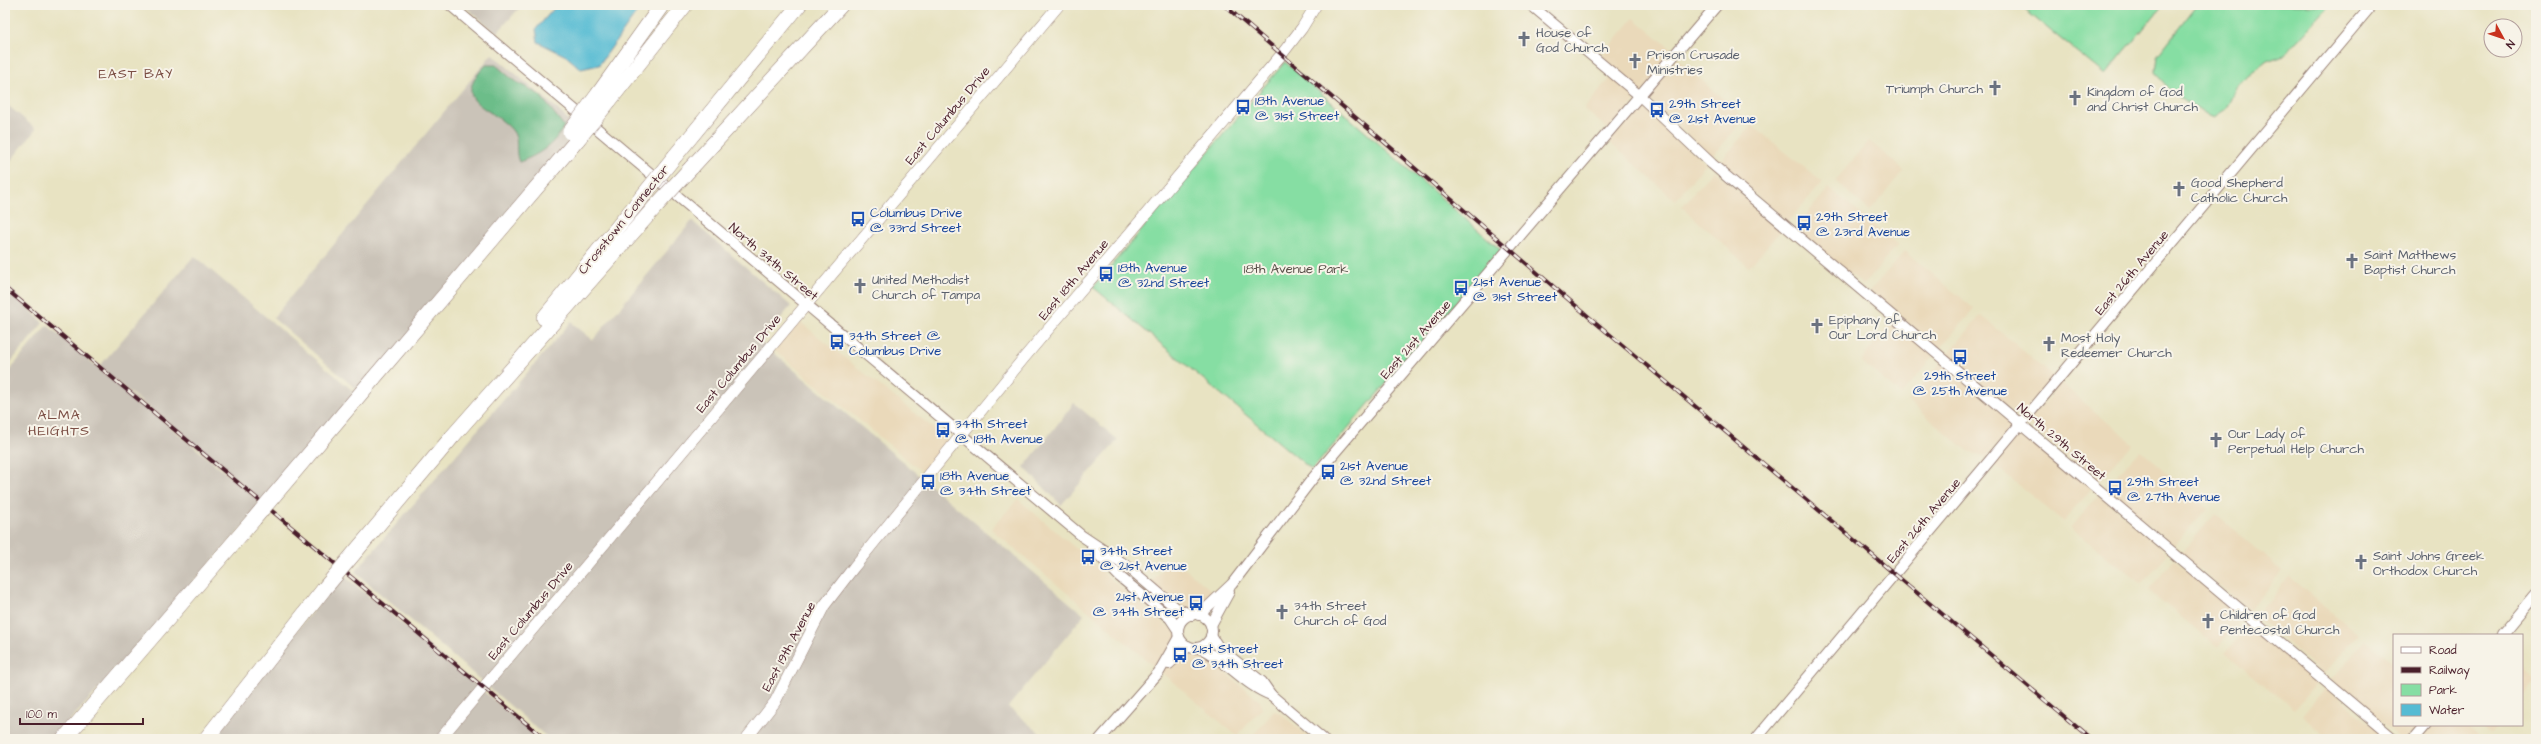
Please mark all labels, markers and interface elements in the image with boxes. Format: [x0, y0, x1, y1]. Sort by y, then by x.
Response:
north arrow [2483, 18, 2523, 58]
place label: House of God Church [1536, 24, 1609, 57]
church icon: House of God Church [1515, 30, 1533, 48]
text: N [2502, 37, 2518, 52]
place label: Prison Crusade Ministries [1647, 46, 1740, 79]
church icon: Prison Crusade Ministries [1626, 52, 1644, 70]
street label: East Columbus Drive [901, 63, 994, 169]
district label: EAST BAY [99, 64, 173, 84]
church icon: Triumph Church [1986, 79, 2004, 97]
place label: Triumph Church [1886, 80, 1984, 98]
place label: Kingdom of God and Christ Church [2087, 83, 2198, 116]
church icon: Kingdom of God and Christ Church [2066, 89, 2084, 107]
place label: 18th Avenue @ 31st Street [1255, 92, 1340, 125]
place label: 29th Street @ 21st Avenue [1669, 95, 1756, 128]
bus stop icon: 18th Avenue @ 31st Street [1234, 98, 1252, 116]
bus stop icon: 29th Street @ 21st Avenue [1648, 101, 1666, 119]
street label: Crosstown Connector [574, 161, 674, 278]
place label: Good Shepherd Catholic Church [2191, 174, 2288, 207]
church icon: Good Shepherd Catholic Church [2170, 180, 2188, 198]
place label: Columbus Drive @ 33rd Street [870, 204, 962, 237]
place label: 29th Street @ 23rd Avenue [1816, 208, 1910, 241]
bus stop icon: Columbus Drive @ 33rd Street [849, 210, 867, 228]
bus stop icon: 29th Street @ 23rd Avenue [1795, 214, 1813, 232]
street label: North 34th Street [725, 219, 823, 305]
street label: East 26th Avenue [2091, 226, 2173, 319]
street label: East 18th Avenue [1035, 235, 1113, 324]
place label: Saint Matthews Baptist Church [2364, 246, 2457, 279]
church icon: Saint Matthews Baptist Church [2343, 252, 2361, 270]
place label: 18th Avenue @ 32nd Street [1118, 259, 1210, 292]
park label: 18th Avenue Park [1244, 260, 1348, 278]
bus stop icon: 18th Avenue @ 32nd Street [1097, 265, 1115, 283]
place label: United Methodist Church of Tampa [872, 271, 981, 304]
place label: 21st Avenue @ 31st Street [1473, 273, 1558, 306]
church icon: United Methodist Church of Tampa [851, 277, 869, 295]
bus stop icon: 21st Avenue @ 31st Street [1452, 279, 1470, 297]
street label: East 21st Avenue [1376, 296, 1455, 383]
street label: East Columbus Drive [692, 311, 785, 417]
place label: Epiphany of Our Lord Church [1829, 311, 1937, 344]
church icon: Epiphany of Our Lord Church [1808, 317, 1826, 335]
place label: 34th Street @ Columbus Drive [849, 327, 941, 360]
place label: Most Holy Redeemer Church [2061, 329, 2172, 362]
bus stop icon: 34th Street @ Columbus Drive [828, 333, 846, 351]
church icon: Most Holy Redeemer Church [2040, 335, 2058, 353]
bus stop icon: 29th Street @ 25th Avenue [1951, 348, 1969, 366]
place label: 29th Street @ 25th Avenue [1913, 367, 2007, 400]
street label: North 29th Street [2013, 399, 2110, 485]
district label: ALMA HEIGHTS [28, 405, 90, 441]
place label: 34th Street @ 18th Avenue [955, 415, 1043, 448]
bus stop icon: 34th Street @ 18th Avenue [934, 421, 952, 439]
place label: Our Lady of Perpetual Help Church [2228, 425, 2365, 458]
church icon: Our Lady of Perpetual Help Church [2207, 431, 2225, 449]
place label: 21st Avenue @ 32nd Street [1340, 457, 1432, 490]
bus stop icon: 21st Avenue @ 32nd Street [1319, 463, 1337, 481]
place label: 18th Avenue @ 34th Street [940, 467, 1032, 500]
bus stop icon: 18th Avenue @ 34th Street [919, 473, 937, 491]
place label: 29th Street @ 27th Avenue [2127, 473, 2220, 506]
street label: East 26th Avenue [1883, 474, 1965, 567]
bus stop icon: 29th Street @ 27th Avenue [2106, 479, 2124, 497]
place label: 34th Street @ 21st Avenue [1100, 542, 1187, 575]
place label: Saint Johns Greek Orthodox Church [2373, 547, 2484, 580]
bus stop icon: 34th Street @ 21st Avenue [1079, 548, 1097, 566]
church icon: Saint Johns Greek Orthodox Church [2352, 553, 2370, 571]
street label: East Columbus Drive [484, 558, 577, 664]
place label: 21st Avenue @ 34th Street [1093, 588, 1185, 621]
bus stop icon: 21st Avenue @ 34th Street [1187, 594, 1205, 612]
place label: 34th Street Church of God [1294, 597, 1387, 630]
street label: East 19th Avenue [758, 598, 820, 695]
church icon: 34th Street Church of God [1273, 603, 1291, 621]
place label: Children of God Pentecostal Church [2220, 606, 2340, 639]
church icon: Children of God Pentecostal Church [2199, 612, 2217, 630]
legend [2393, 634, 2523, 726]
place label: 21st Street @ 34th Street [1192, 640, 1284, 673]
text: Road [2429, 642, 2457, 659]
bus stop icon: 21st Street @ 34th Street [1171, 646, 1189, 664]
text: Railway [2429, 662, 2470, 680]
text: Park [2429, 682, 2457, 699]
scale bar [20, 700, 143, 726]
text: Water [2429, 702, 2465, 719]
text: 100 m [26, 706, 57, 723]

